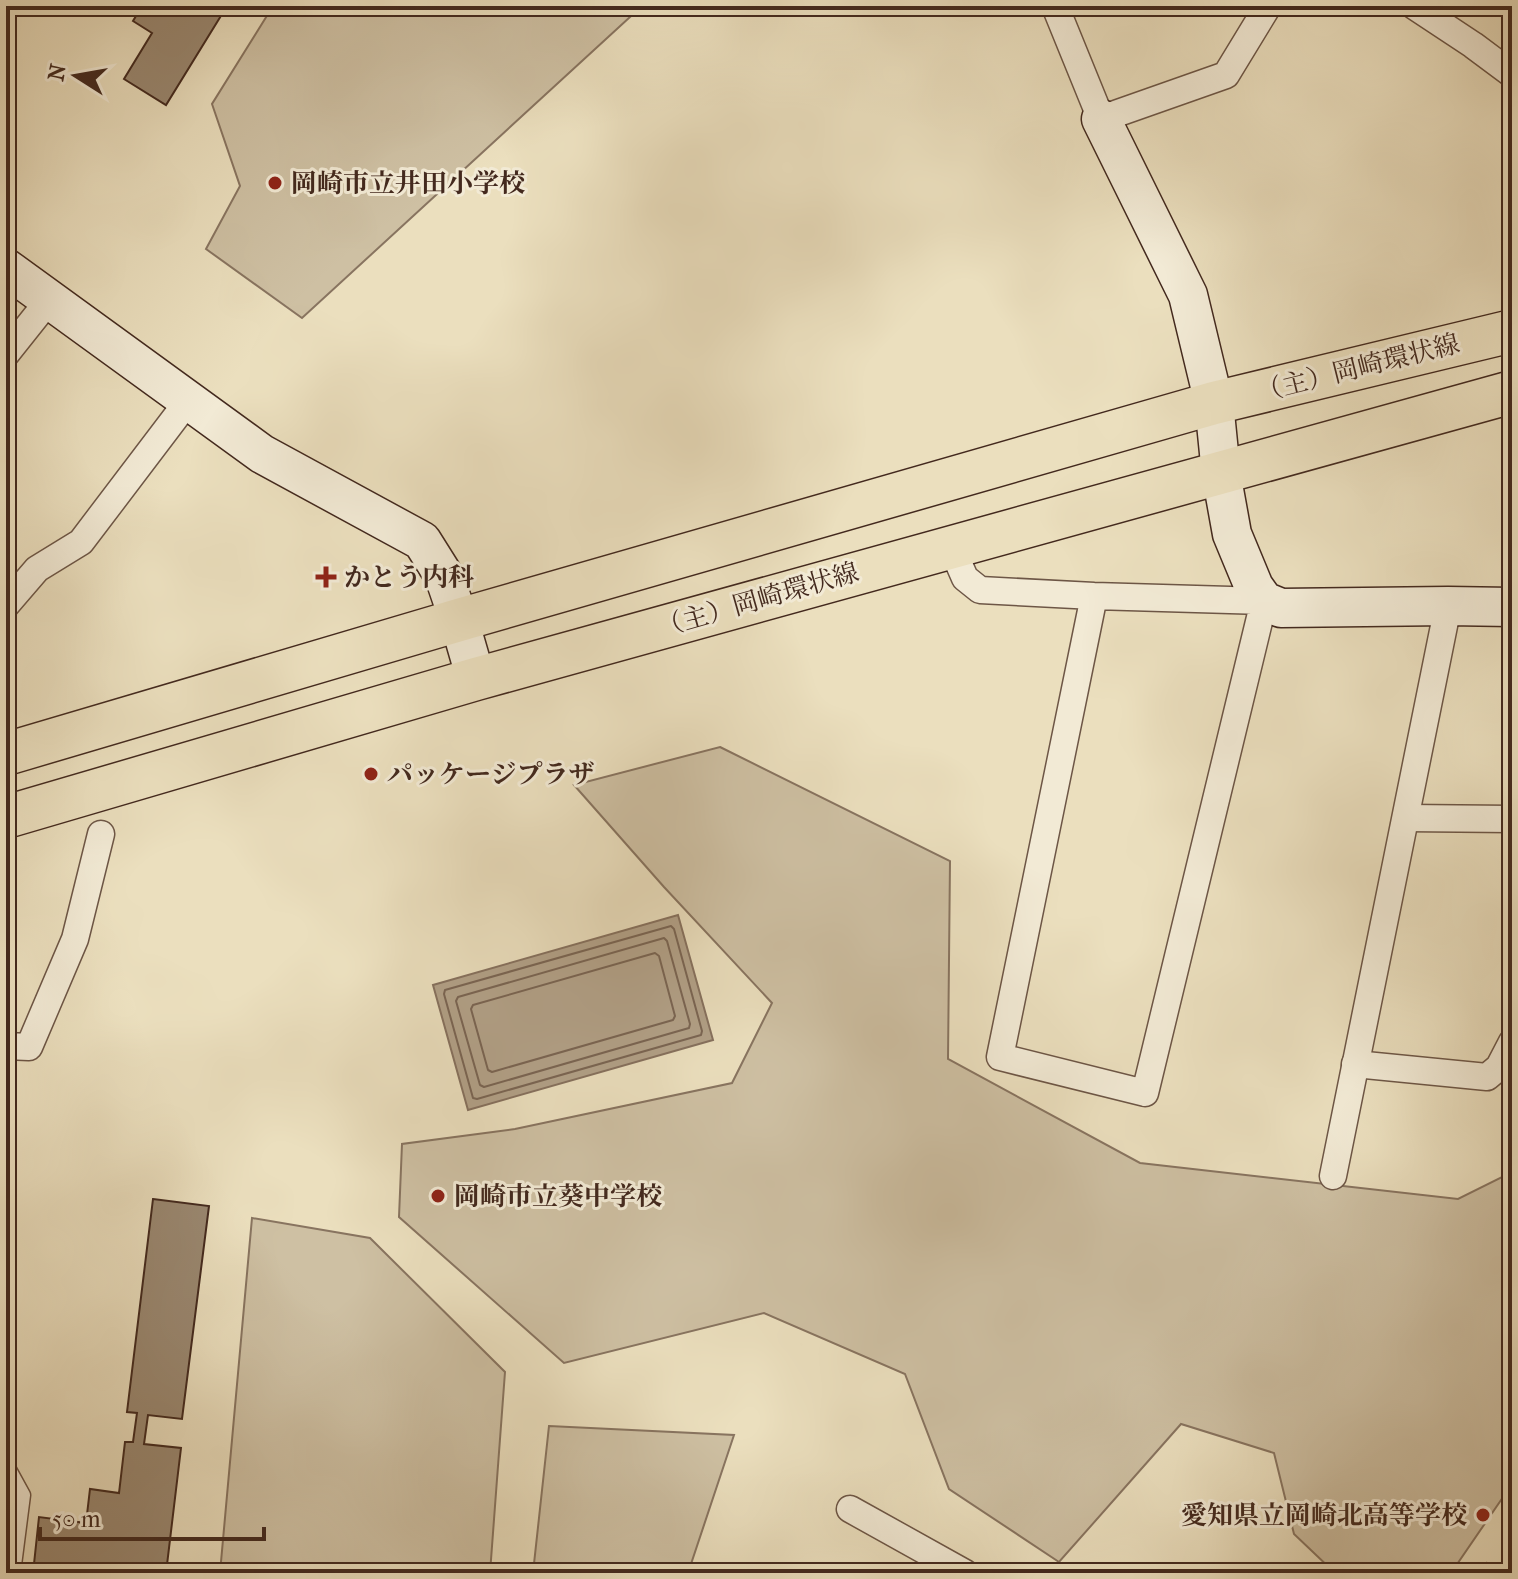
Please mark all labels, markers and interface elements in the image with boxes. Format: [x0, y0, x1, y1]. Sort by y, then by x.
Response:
north arrow [36, 36, 116, 116]
text: N [43, 61, 72, 83]
place label: 岡崎市立井田小学校 [291, 168, 525, 199]
marker: 岡崎市立井田小学校 [266, 174, 284, 192]
street label: （主）岡崎環状線 [1253, 328, 1463, 408]
street label: （主）岡崎環状線 [654, 556, 862, 644]
place label: かとう内科 [344, 562, 474, 593]
marker: かとう内科 [315, 566, 337, 588]
place label: パッケージプラザ [387, 759, 594, 790]
marker: パッケージプラザ [362, 765, 380, 783]
place label: 岡崎市立葵中学校 [454, 1181, 662, 1212]
marker: 岡崎市立葵中学校 [429, 1187, 447, 1205]
scale bar [40, 1491, 264, 1541]
place label: 愛知県立岡崎北高等学校 [1181, 1500, 1467, 1531]
text: 50 m [52, 1505, 101, 1533]
marker: 愛知県立岡崎北高等学校 [1474, 1506, 1492, 1524]

